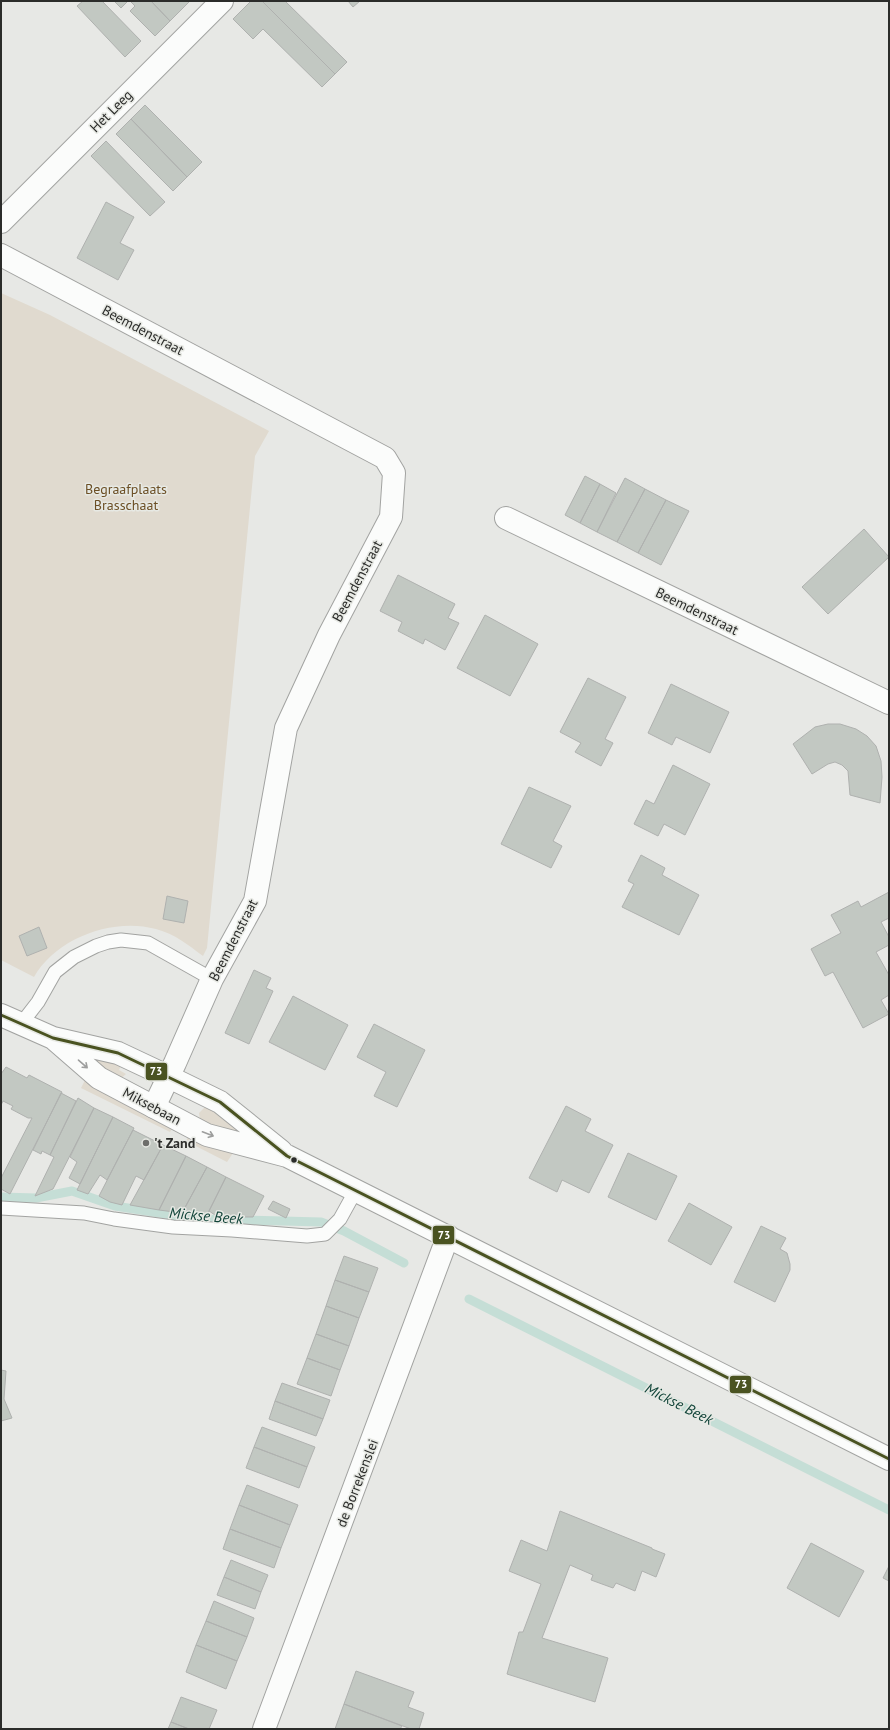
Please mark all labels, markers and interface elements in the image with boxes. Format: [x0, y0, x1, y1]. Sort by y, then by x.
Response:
street label: Het Leeg [86, 86, 136, 136]
street label: Beemdenstraat [99, 301, 187, 359]
park label: Begraafplaats Brasschaat [85, 480, 167, 514]
street label: Beemdenstraat [328, 537, 386, 625]
street label: Beemdenstraat [653, 583, 742, 639]
street label: Beemdenstraat [205, 896, 262, 984]
one-way arrow [77, 1059, 87, 1068]
line badge: 73 [145, 1062, 168, 1081]
text: 73 [150, 1064, 162, 1078]
street label: Miksebaan [120, 1083, 184, 1129]
one-way arrow [201, 1131, 213, 1139]
place label: 't Zand [154, 1134, 195, 1152]
marker: 't Zand [141, 1138, 151, 1148]
unlabelled marker [289, 1155, 299, 1165]
water label: Mickse Beek [168, 1203, 245, 1228]
line badge: 73 [432, 1225, 455, 1245]
text: 73 [438, 1228, 450, 1242]
line badge: 73 [729, 1375, 752, 1394]
text: 73 [735, 1377, 747, 1391]
water label: Mickse Beek [642, 1378, 718, 1429]
street label: de Borrekenslei [332, 1436, 382, 1530]

